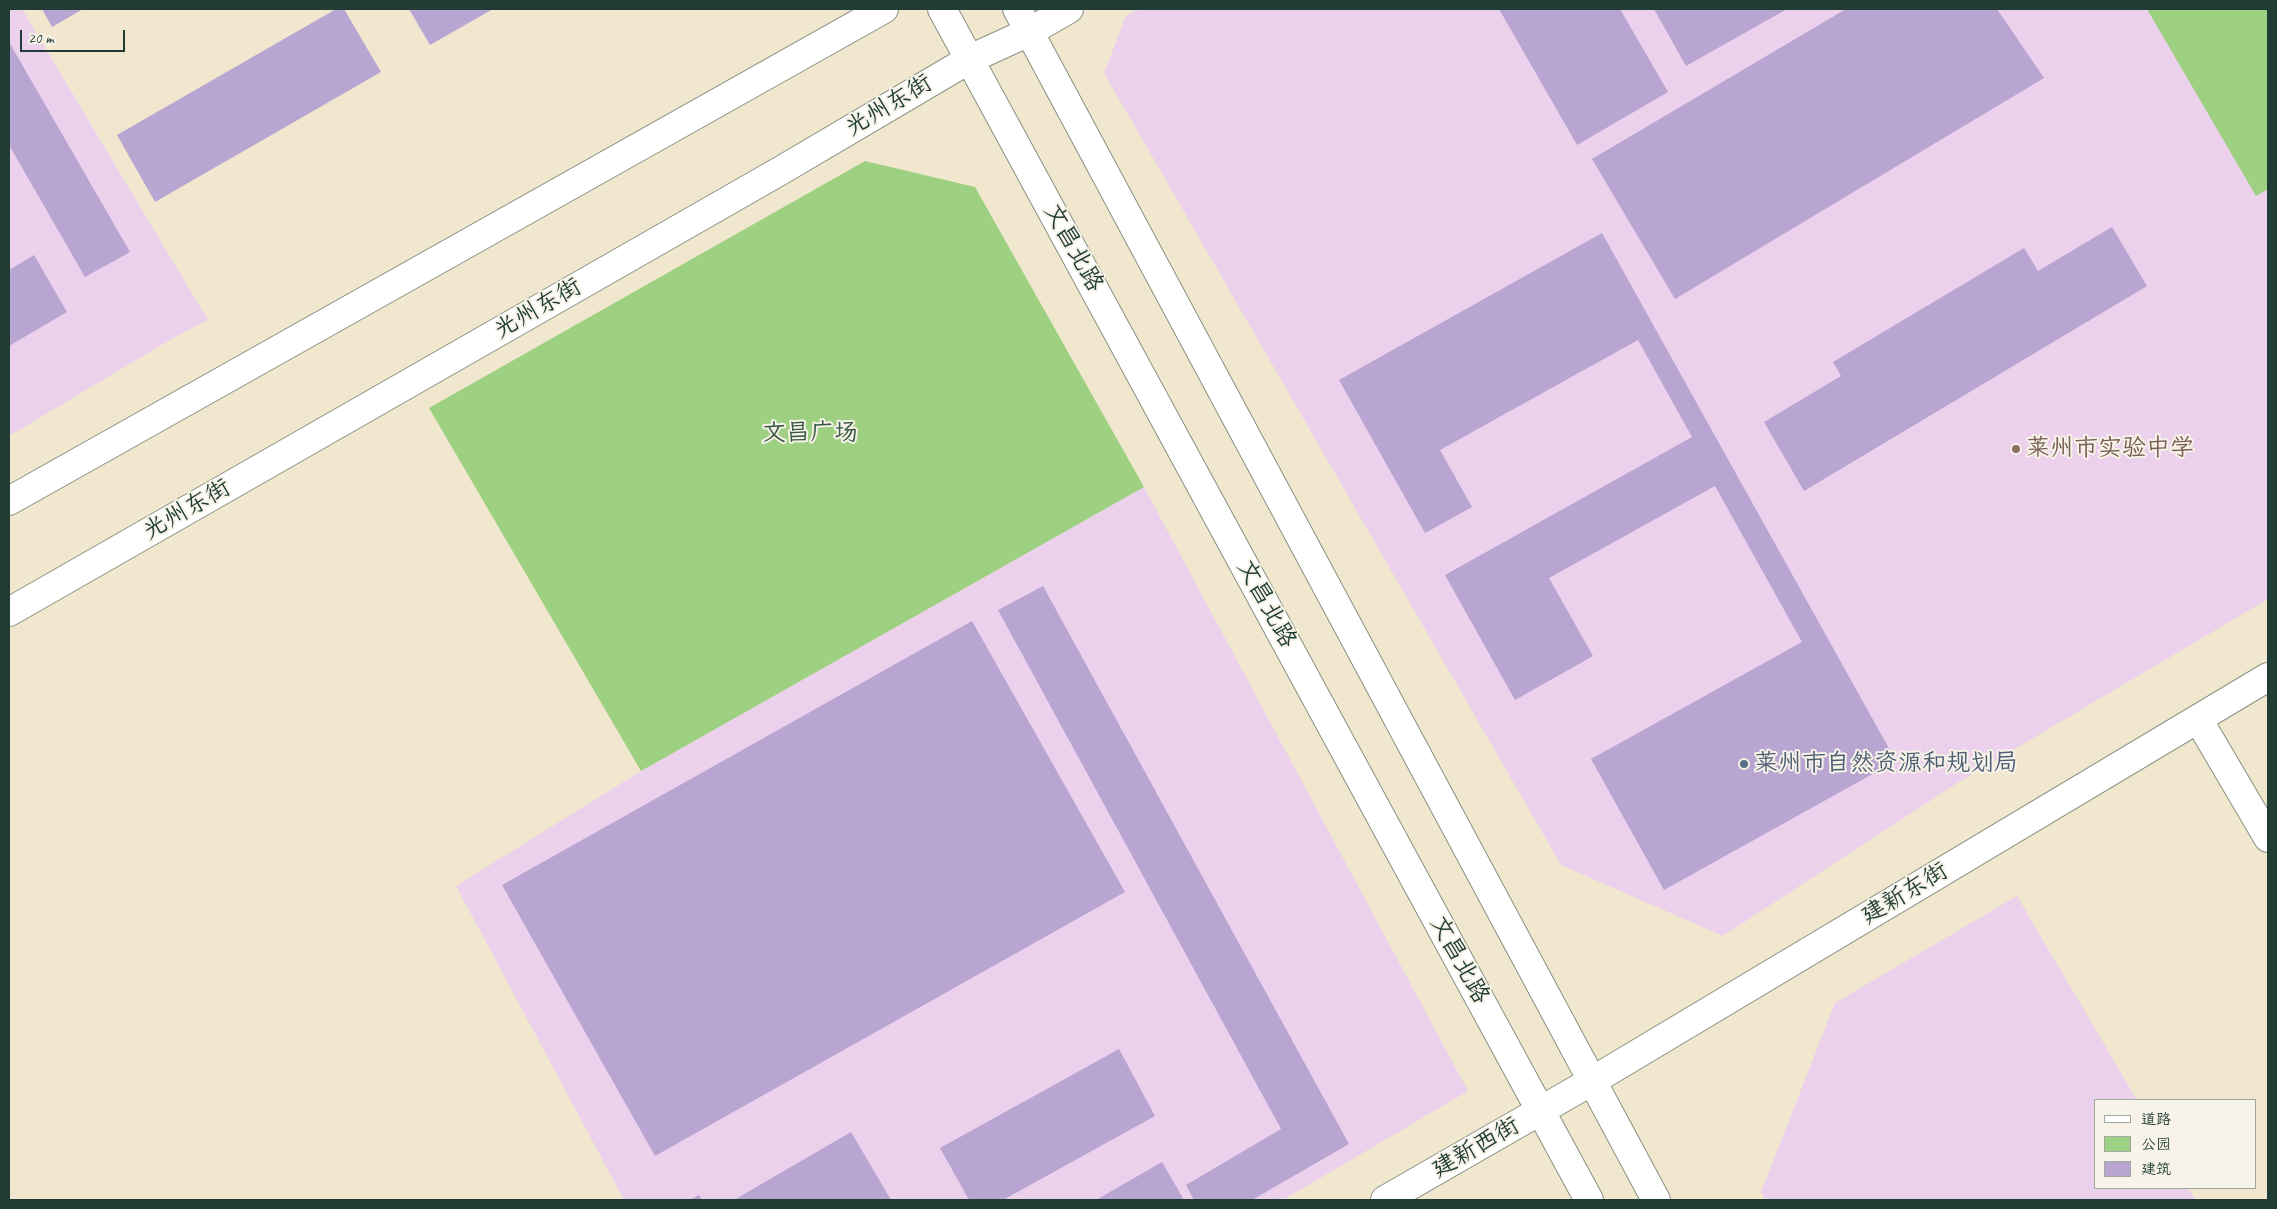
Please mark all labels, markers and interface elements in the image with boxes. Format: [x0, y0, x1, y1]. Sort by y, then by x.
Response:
scale bar [22, 20, 128, 52]
text: 20 m [28, 29, 54, 48]
street label: 光州东街 [840, 69, 938, 143]
street label: 文昌北路 [1037, 199, 1109, 297]
street label: 光州东街 [489, 273, 587, 345]
park label: 文昌广场 [762, 420, 858, 448]
place label: 莱州市实验中学 [2026, 435, 2194, 463]
marker: 莱州市实验中学 [2010, 443, 2022, 455]
street label: 光州东街 [138, 474, 236, 546]
street label: 文昌北路 [1230, 555, 1302, 653]
place label: 莱州市自然资源和规划局 [1754, 750, 2018, 778]
marker: 莱州市自然资源和规划局 [1738, 758, 1750, 770]
street label: 建新东街 [1856, 857, 1954, 931]
street label: 文昌北路 [1423, 911, 1495, 1009]
legend [2094, 1099, 2257, 1189]
text: 道路 [2141, 1110, 2171, 1129]
street label: 建新西街 [1427, 1112, 1525, 1184]
text: 公园 [2141, 1135, 2171, 1154]
text: 建筑 [2141, 1160, 2171, 1179]

